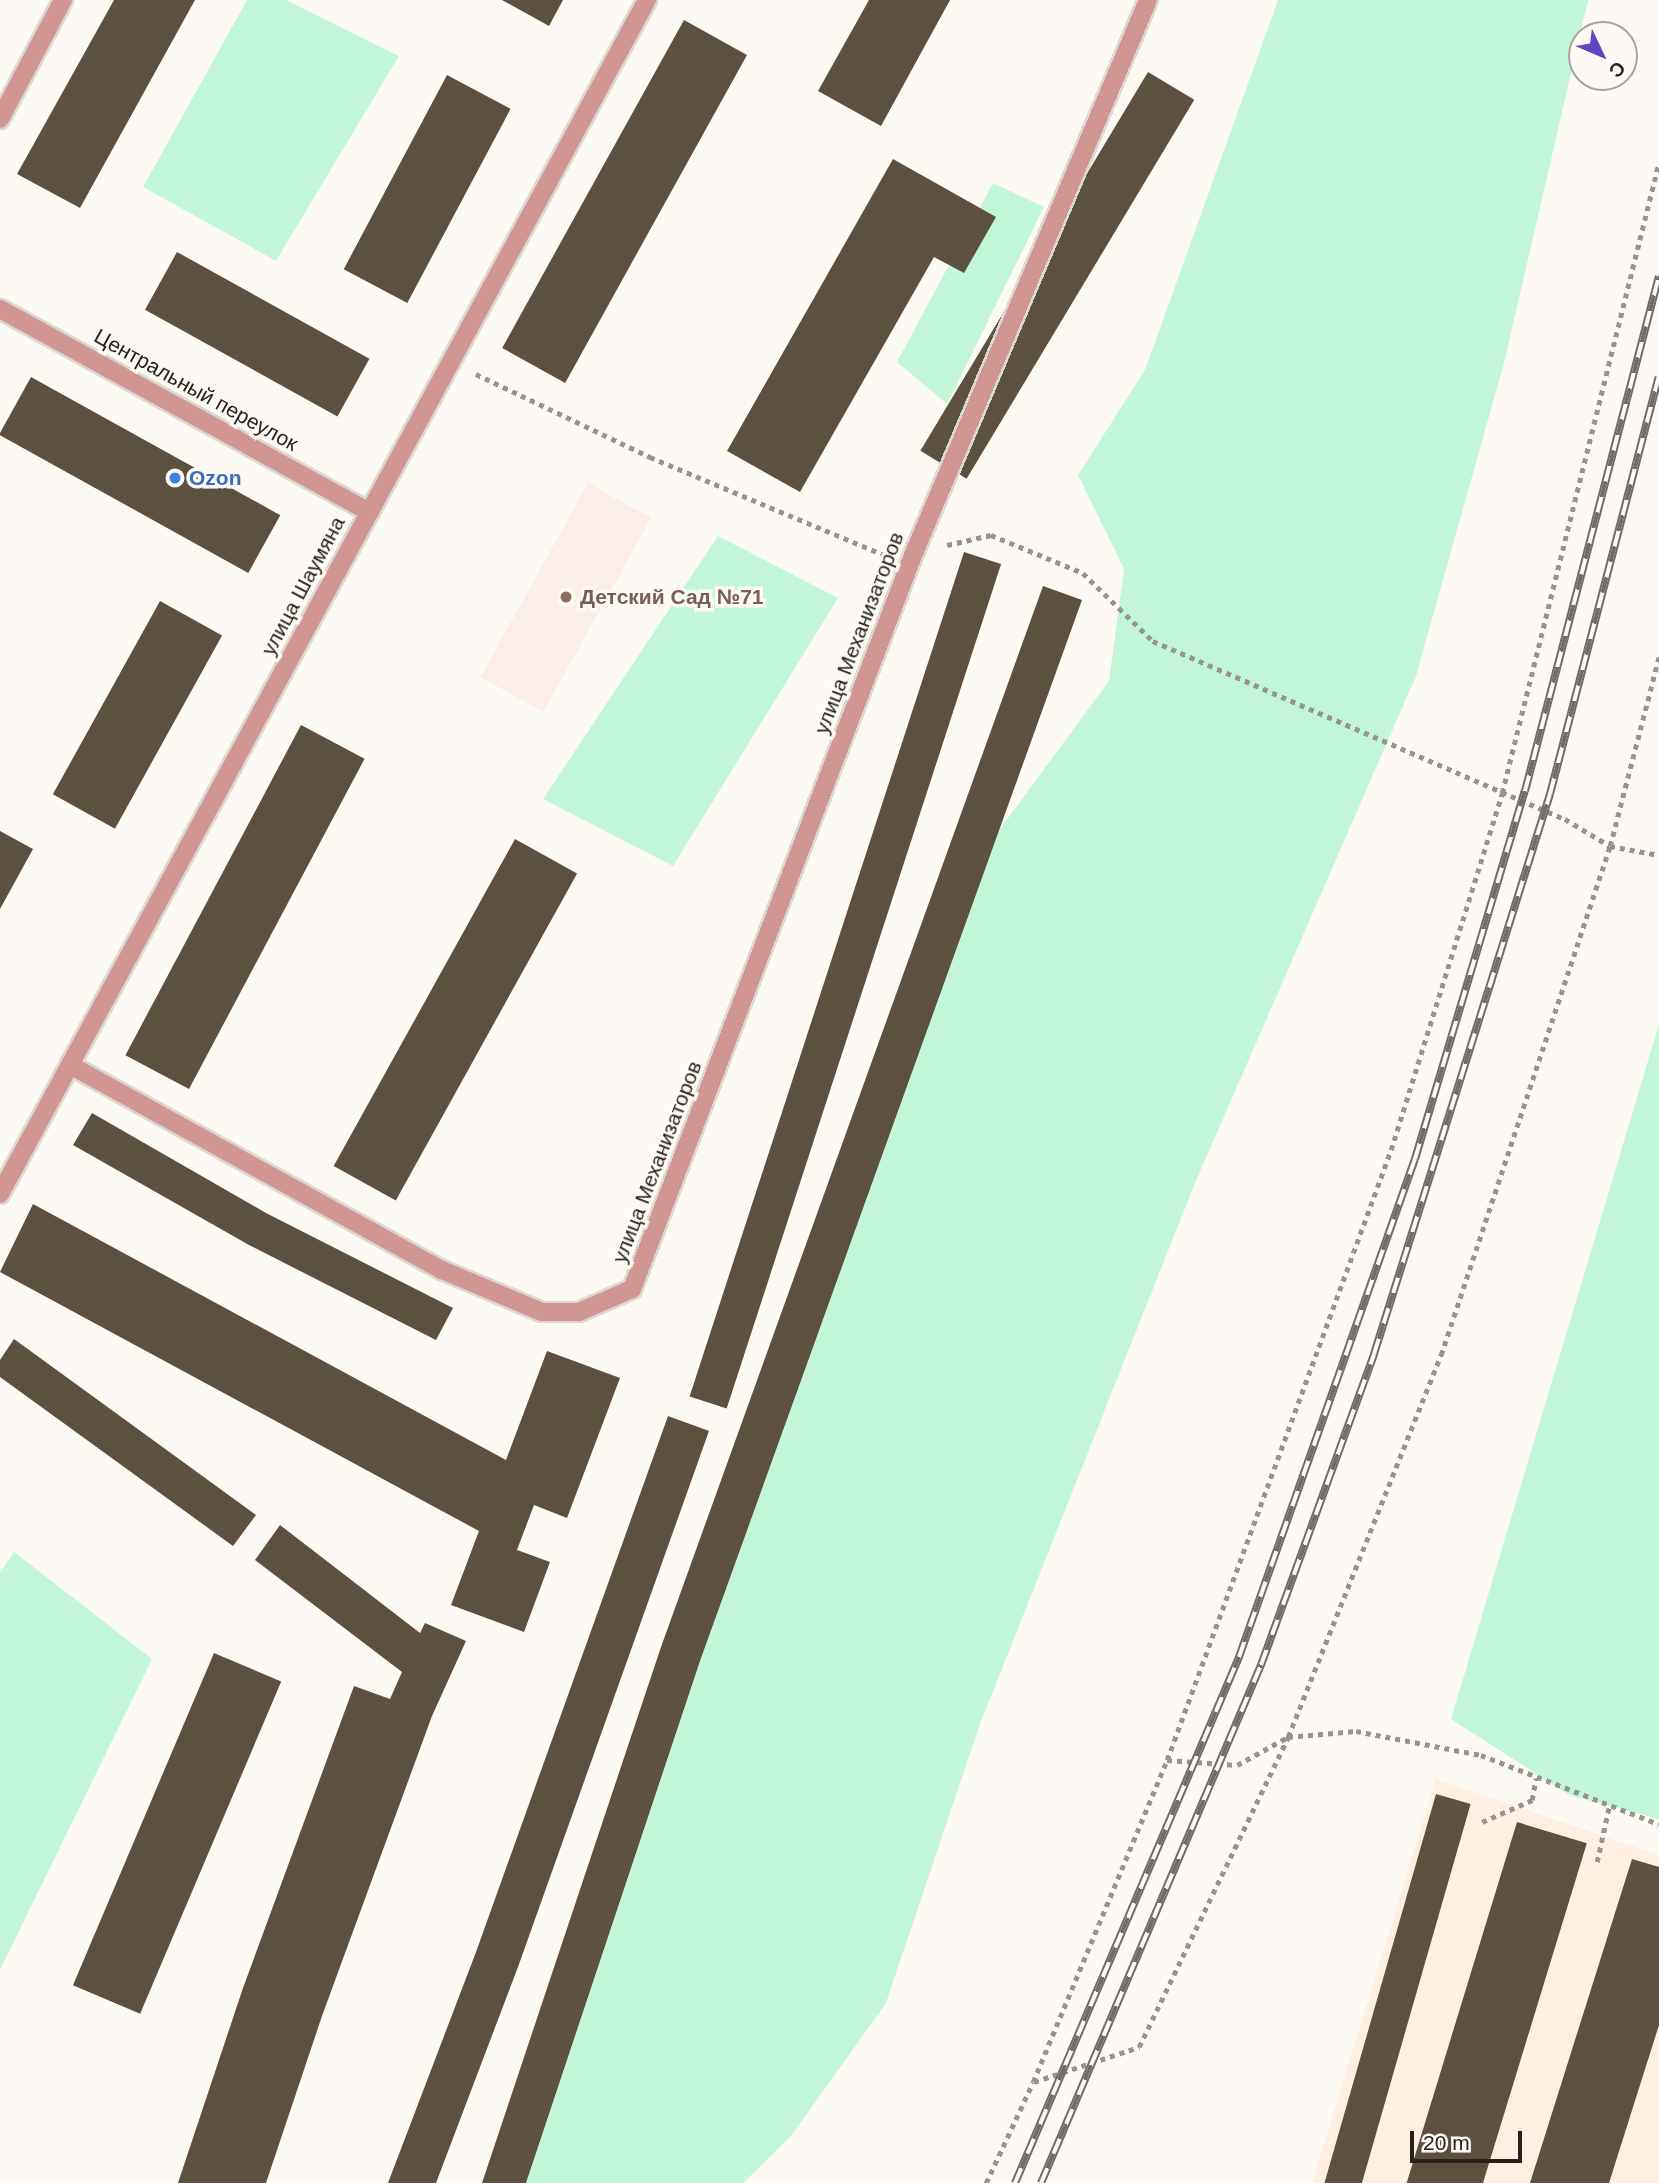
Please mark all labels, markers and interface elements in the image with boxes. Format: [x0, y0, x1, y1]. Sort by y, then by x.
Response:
north arrow [1568, 21, 1638, 91]
text: С [1605, 57, 1629, 82]
street label: Центральный переулок [90, 324, 302, 456]
place label: Ozon [189, 465, 241, 491]
marker: Ozon [167, 470, 183, 486]
street label: улица Шаумяна [256, 512, 350, 660]
street label: улица Механизаторов [809, 528, 909, 738]
place label: Детский Сад №71 [580, 584, 764, 610]
marker: Детский Сад №71 [558, 589, 574, 605]
street label: улица Механизаторов [607, 1057, 707, 1267]
scale bar [1414, 2116, 1526, 2160]
text: 20 m [1423, 2131, 1470, 2154]

